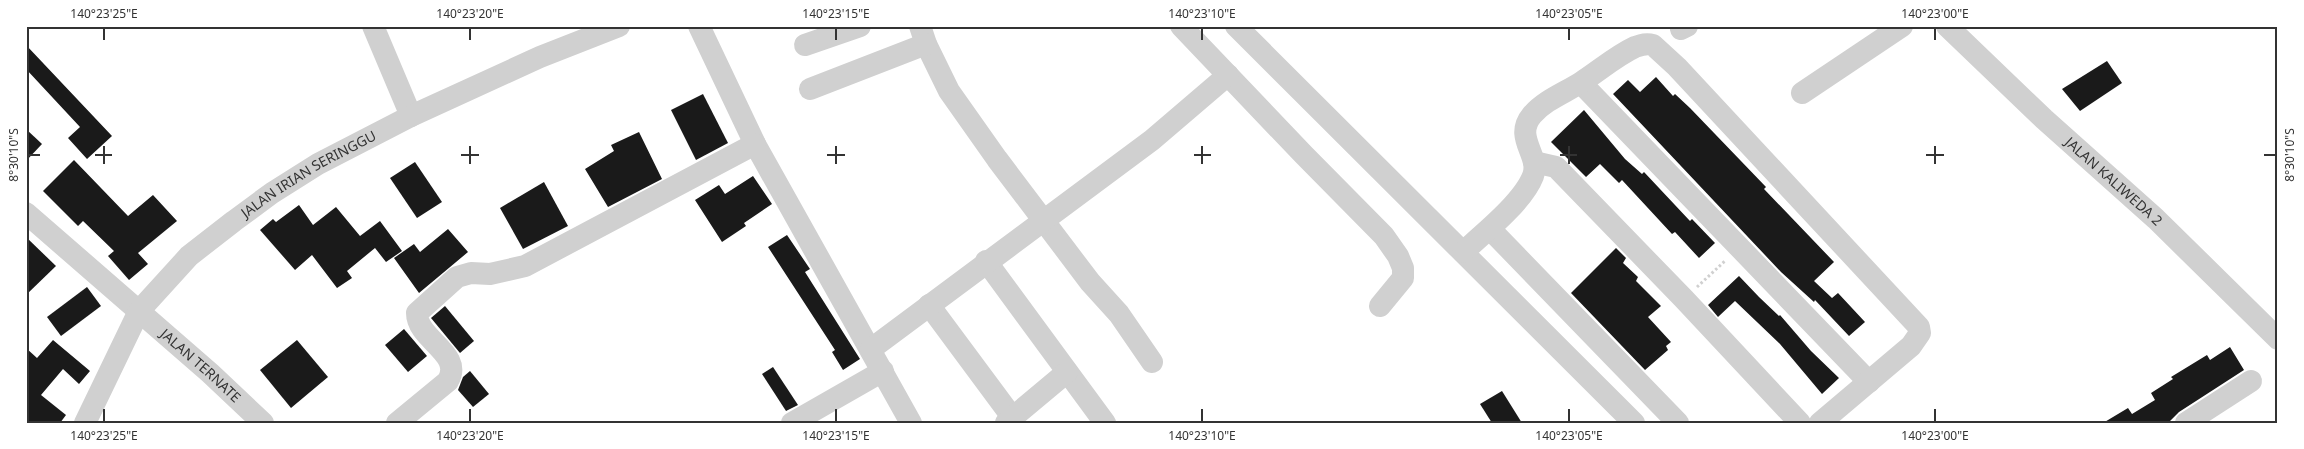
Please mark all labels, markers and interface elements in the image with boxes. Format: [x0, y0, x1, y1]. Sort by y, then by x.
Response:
text: 140°23'25"E [70, 5, 138, 22]
text: 140°23'20"E [436, 5, 504, 22]
text: 140°23'15"E [802, 5, 870, 22]
text: 140°23'10"E [1168, 5, 1236, 22]
text: 140°23'05"E [1535, 5, 1603, 22]
text: 140°23'00"E [1901, 5, 1969, 22]
street label: JALAN IRIAN SERINGGU [235, 126, 379, 223]
text: 8°30'10"S [5, 128, 22, 182]
text: 8°30'10"S [2281, 128, 2298, 182]
street label: JALAN KALIWEDA 2 [2060, 131, 2167, 229]
street label: JALAN TERNATE [155, 323, 245, 406]
text: 140°23'25"E [70, 427, 138, 444]
text: 140°23'20"E [436, 427, 504, 444]
text: 140°23'15"E [802, 427, 870, 444]
text: 140°23'10"E [1168, 427, 1236, 444]
text: 140°23'05"E [1535, 427, 1603, 444]
text: 140°23'00"E [1901, 427, 1969, 444]

